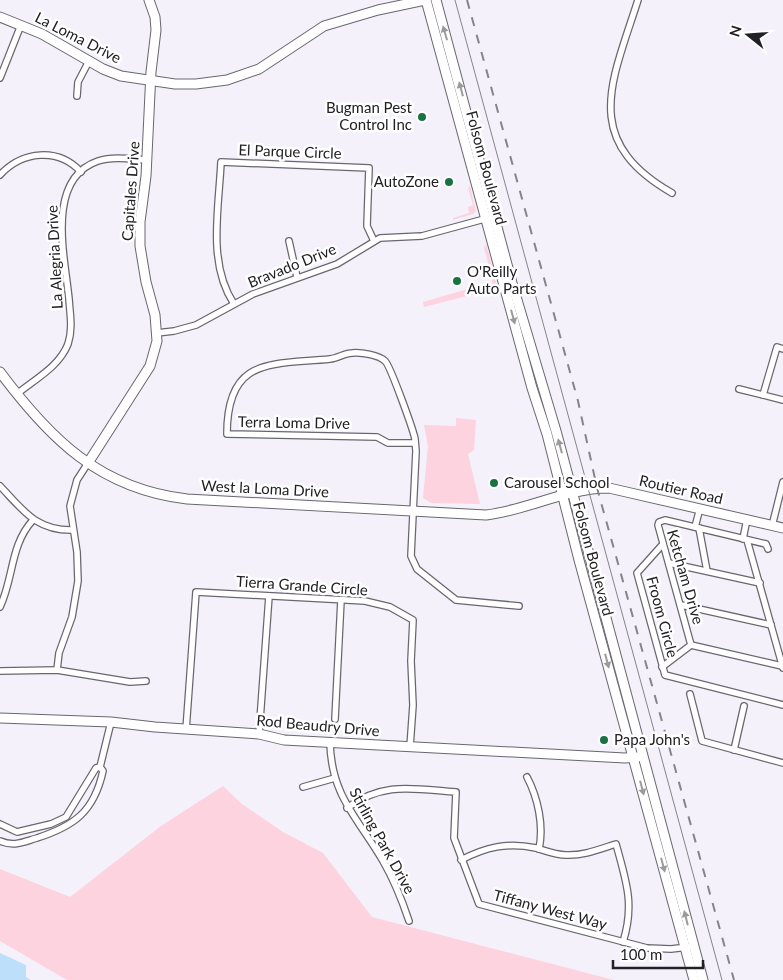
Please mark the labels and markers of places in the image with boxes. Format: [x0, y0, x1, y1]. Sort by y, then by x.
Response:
place label: Bugman Pest Control Inc [326, 98, 413, 133]
marker: Bugman Pest Control Inc [416, 111, 428, 123]
place label: AutoZone [374, 172, 439, 190]
marker: AutoZone [443, 176, 455, 188]
place label: O'Reilly Auto Parts [467, 262, 537, 297]
marker: O'Reilly Auto Parts [451, 275, 463, 287]
place label: Carousel School [504, 473, 609, 491]
marker: Carousel School [488, 477, 500, 489]
place label: Papa John's [614, 730, 690, 748]
marker: Papa John's [598, 734, 610, 746]

